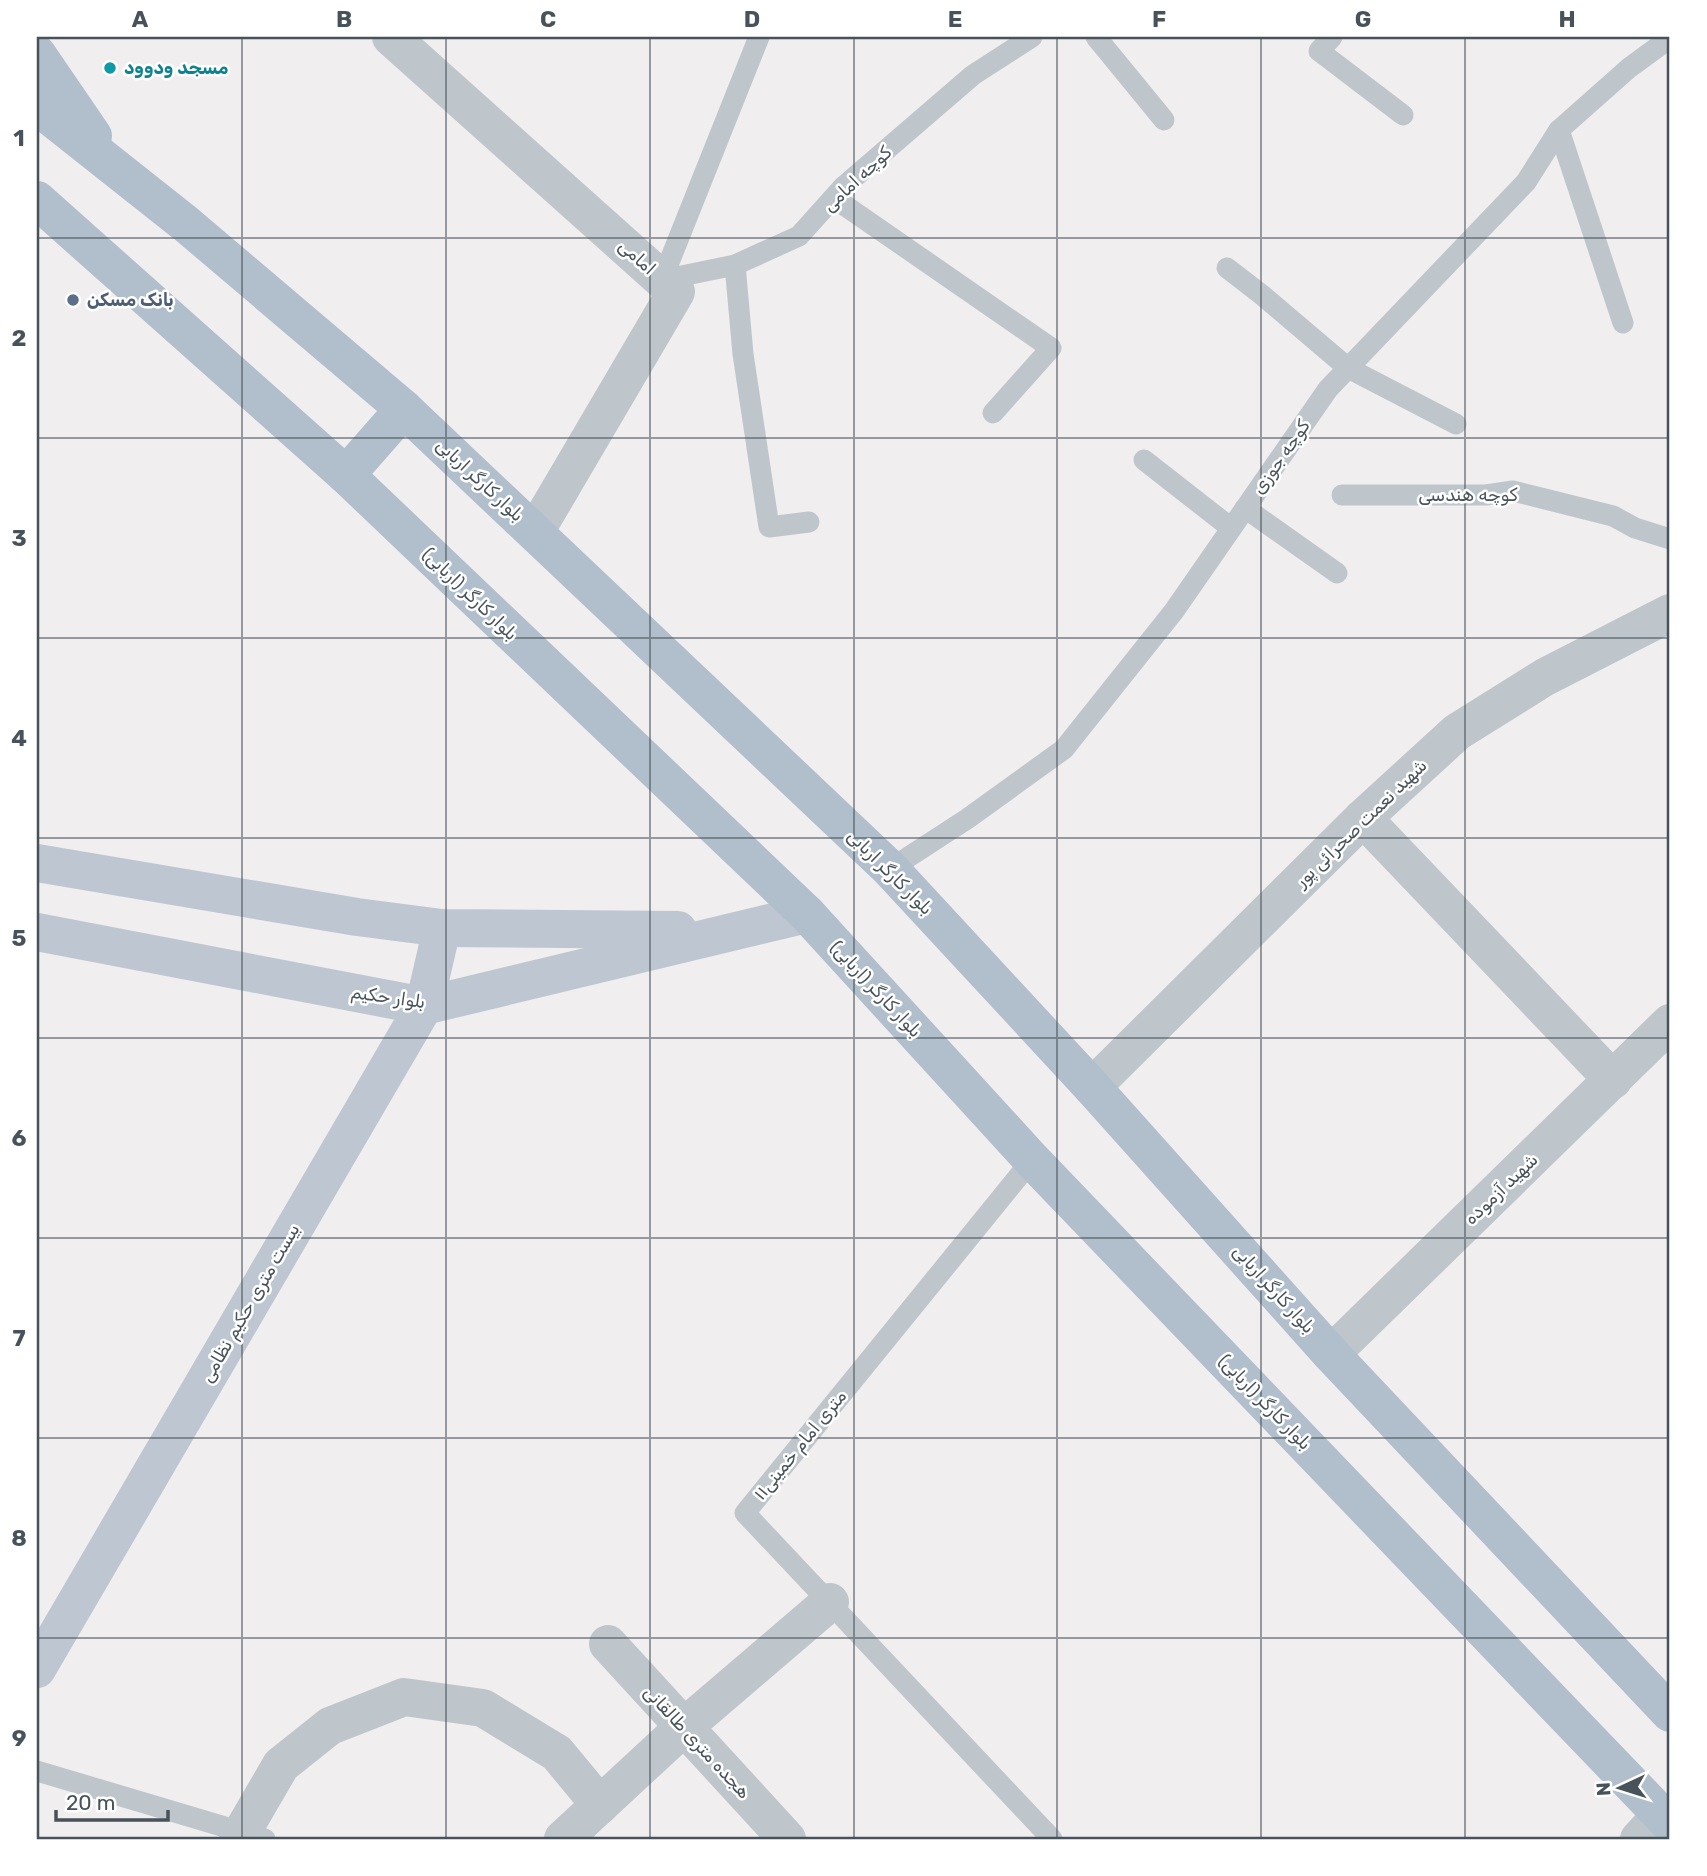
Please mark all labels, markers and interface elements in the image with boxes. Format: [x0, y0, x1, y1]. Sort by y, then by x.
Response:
text: A [132, 5, 149, 33]
text: B [336, 5, 352, 33]
text: C [540, 5, 556, 33]
text: D [744, 5, 760, 33]
text: E [948, 5, 962, 33]
text: F [1152, 5, 1166, 33]
text: G [1355, 5, 1371, 33]
text: H [1558, 5, 1576, 33]
place label: مسجد ودوود [124, 57, 228, 79]
marker: مسجد ودوود [102, 60, 118, 76]
text: 1 [13, 124, 25, 152]
street label: کوچه امامی [818, 142, 896, 216]
street label: امامی [614, 235, 660, 279]
place label: بانک مسکن [87, 289, 174, 311]
marker: بانک مسکن [65, 292, 81, 308]
text: 2 [12, 324, 26, 352]
street label: کوچه جوزی [1247, 416, 1315, 498]
street label: بلوار کارگر اربابی [432, 434, 528, 526]
street label: کوچه هندسی [1418, 484, 1518, 506]
text: 3 [11, 524, 27, 552]
street label: بلوار کارگر (اربابی) [418, 543, 522, 645]
text: 4 [11, 724, 27, 752]
street label: شهید نعمت صحرائی پور [1290, 754, 1432, 893]
street label: بلوار کارگر اربابی [843, 825, 937, 919]
text: 5 [12, 924, 27, 952]
street label: بلوار کارگر (اربابی) [826, 936, 926, 1042]
street label: بلوار حکیم [349, 981, 427, 1014]
text: 6 [12, 1124, 27, 1152]
street label: شهید آزموده [1460, 1149, 1542, 1229]
street label: بیست متری حکیم نظامی [196, 1220, 305, 1387]
street label: بلوار کارگر اربابی [1228, 1240, 1320, 1338]
text: 7 [12, 1324, 26, 1352]
street label: بلوار کارگر (اربابی) [1214, 1350, 1316, 1454]
street label: ۱۱متری امام خمینی [749, 1386, 851, 1504]
text: 8 [11, 1524, 27, 1552]
street label: هجده متری طالقانی [639, 1681, 755, 1803]
text: 9 [12, 1724, 26, 1752]
north arrow [1584, 1754, 1654, 1824]
scale bar [56, 1778, 168, 1822]
text: N [1592, 1782, 1615, 1797]
text: 20 m [66, 1790, 115, 1815]

